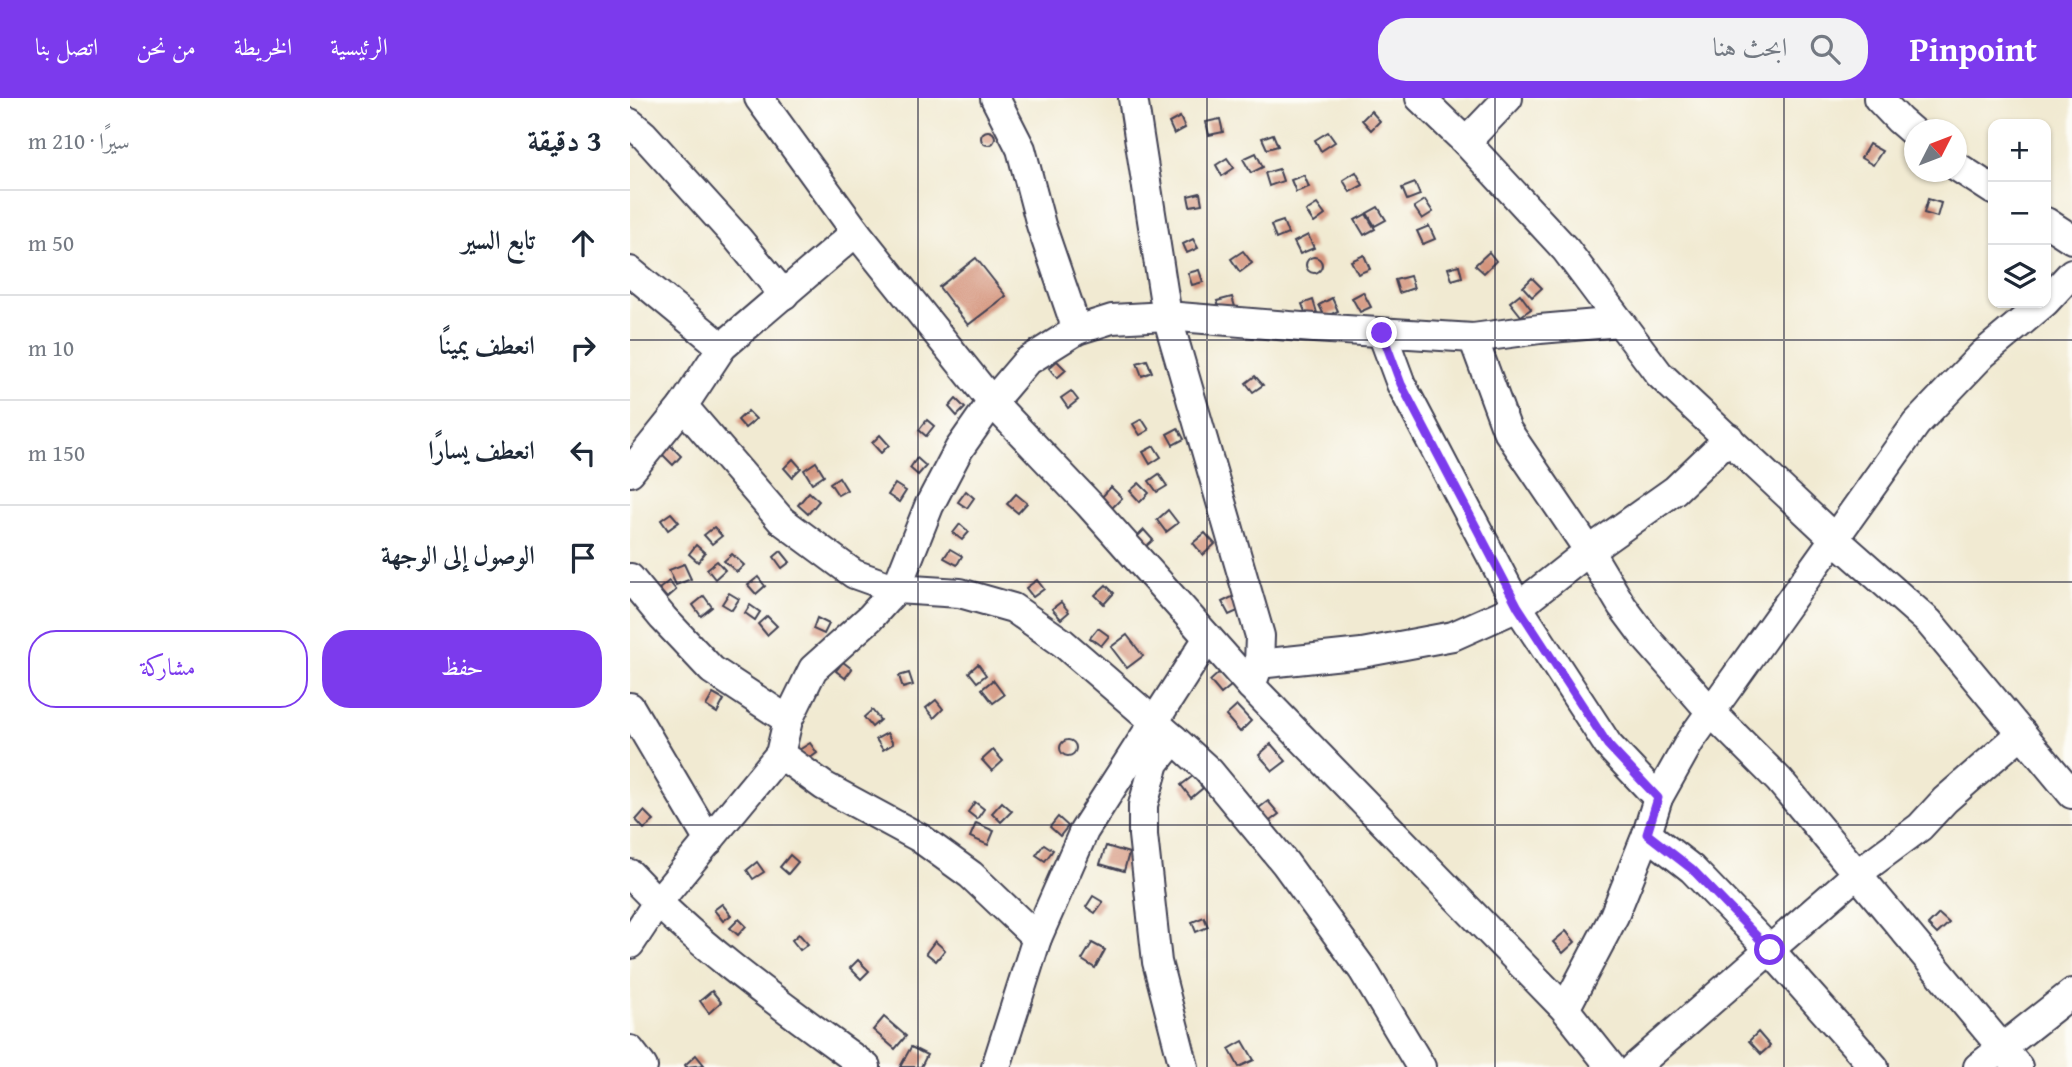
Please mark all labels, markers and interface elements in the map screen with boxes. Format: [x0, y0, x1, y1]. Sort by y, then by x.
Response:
search box [1378, 18, 1868, 81]
text: Pinpoint [1910, 25, 2037, 73]
text: ابحث هنا [1712, 27, 1788, 66]
text: اتصل بنا [35, 29, 98, 64]
text: من نحن [136, 29, 196, 64]
text: الخريطة [234, 29, 292, 64]
text: الرئيسية [330, 29, 388, 64]
icon: search [1806, 30, 1844, 68]
text: 3 دقيقة [527, 118, 602, 162]
north arrow [1904, 119, 1967, 182]
map controls [1988, 119, 2051, 308]
button: + [1988, 119, 2051, 182]
text: سيرًا · 210 m [28, 124, 130, 157]
button: − [1988, 182, 2051, 245]
text: تابع السير [461, 220, 535, 259]
icon: ahead [564, 224, 602, 262]
text: 50 m [28, 226, 74, 259]
button: layers [1988, 245, 2051, 308]
route end [1366, 317, 1397, 348]
text: انعطف يمينًا [439, 325, 535, 364]
icon: right [564, 329, 602, 367]
text: 10 m [28, 331, 74, 364]
text: انعطف يسارًا [428, 430, 535, 469]
icon: left [564, 434, 602, 472]
text: 150 m [28, 436, 85, 469]
text: الوصول إلى الوجهة [381, 535, 535, 574]
icon: arrive [564, 539, 602, 577]
button: مشاركة [28, 630, 308, 708]
button: حفظ [322, 630, 602, 708]
route start [1754, 934, 1785, 965]

